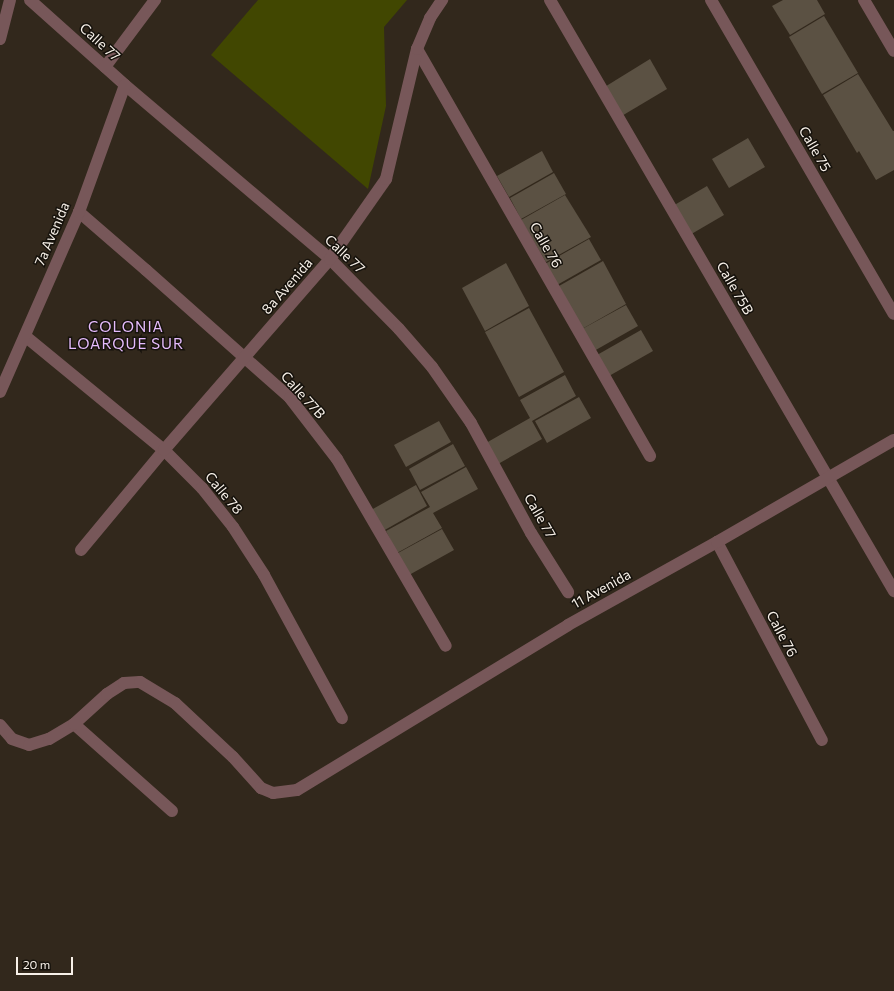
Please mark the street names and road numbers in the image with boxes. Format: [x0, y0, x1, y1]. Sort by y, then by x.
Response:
street label: Calle 77 [76, 19, 124, 65]
street label: Calle 75 [795, 123, 835, 175]
street label: 7a Avenida [31, 200, 73, 268]
street label: Calle 76 [526, 219, 566, 271]
street label: Calle 77 [321, 231, 369, 277]
street label: 8a Avenida [258, 254, 316, 318]
street label: Calle 75B [713, 258, 757, 318]
street label: Calle 77B [277, 368, 329, 422]
street label: Calle 78 [202, 468, 246, 518]
street label: Calle 77 [521, 491, 559, 541]
street label: 11 Avenida [568, 566, 634, 612]
street label: Calle 76 [763, 608, 801, 660]

